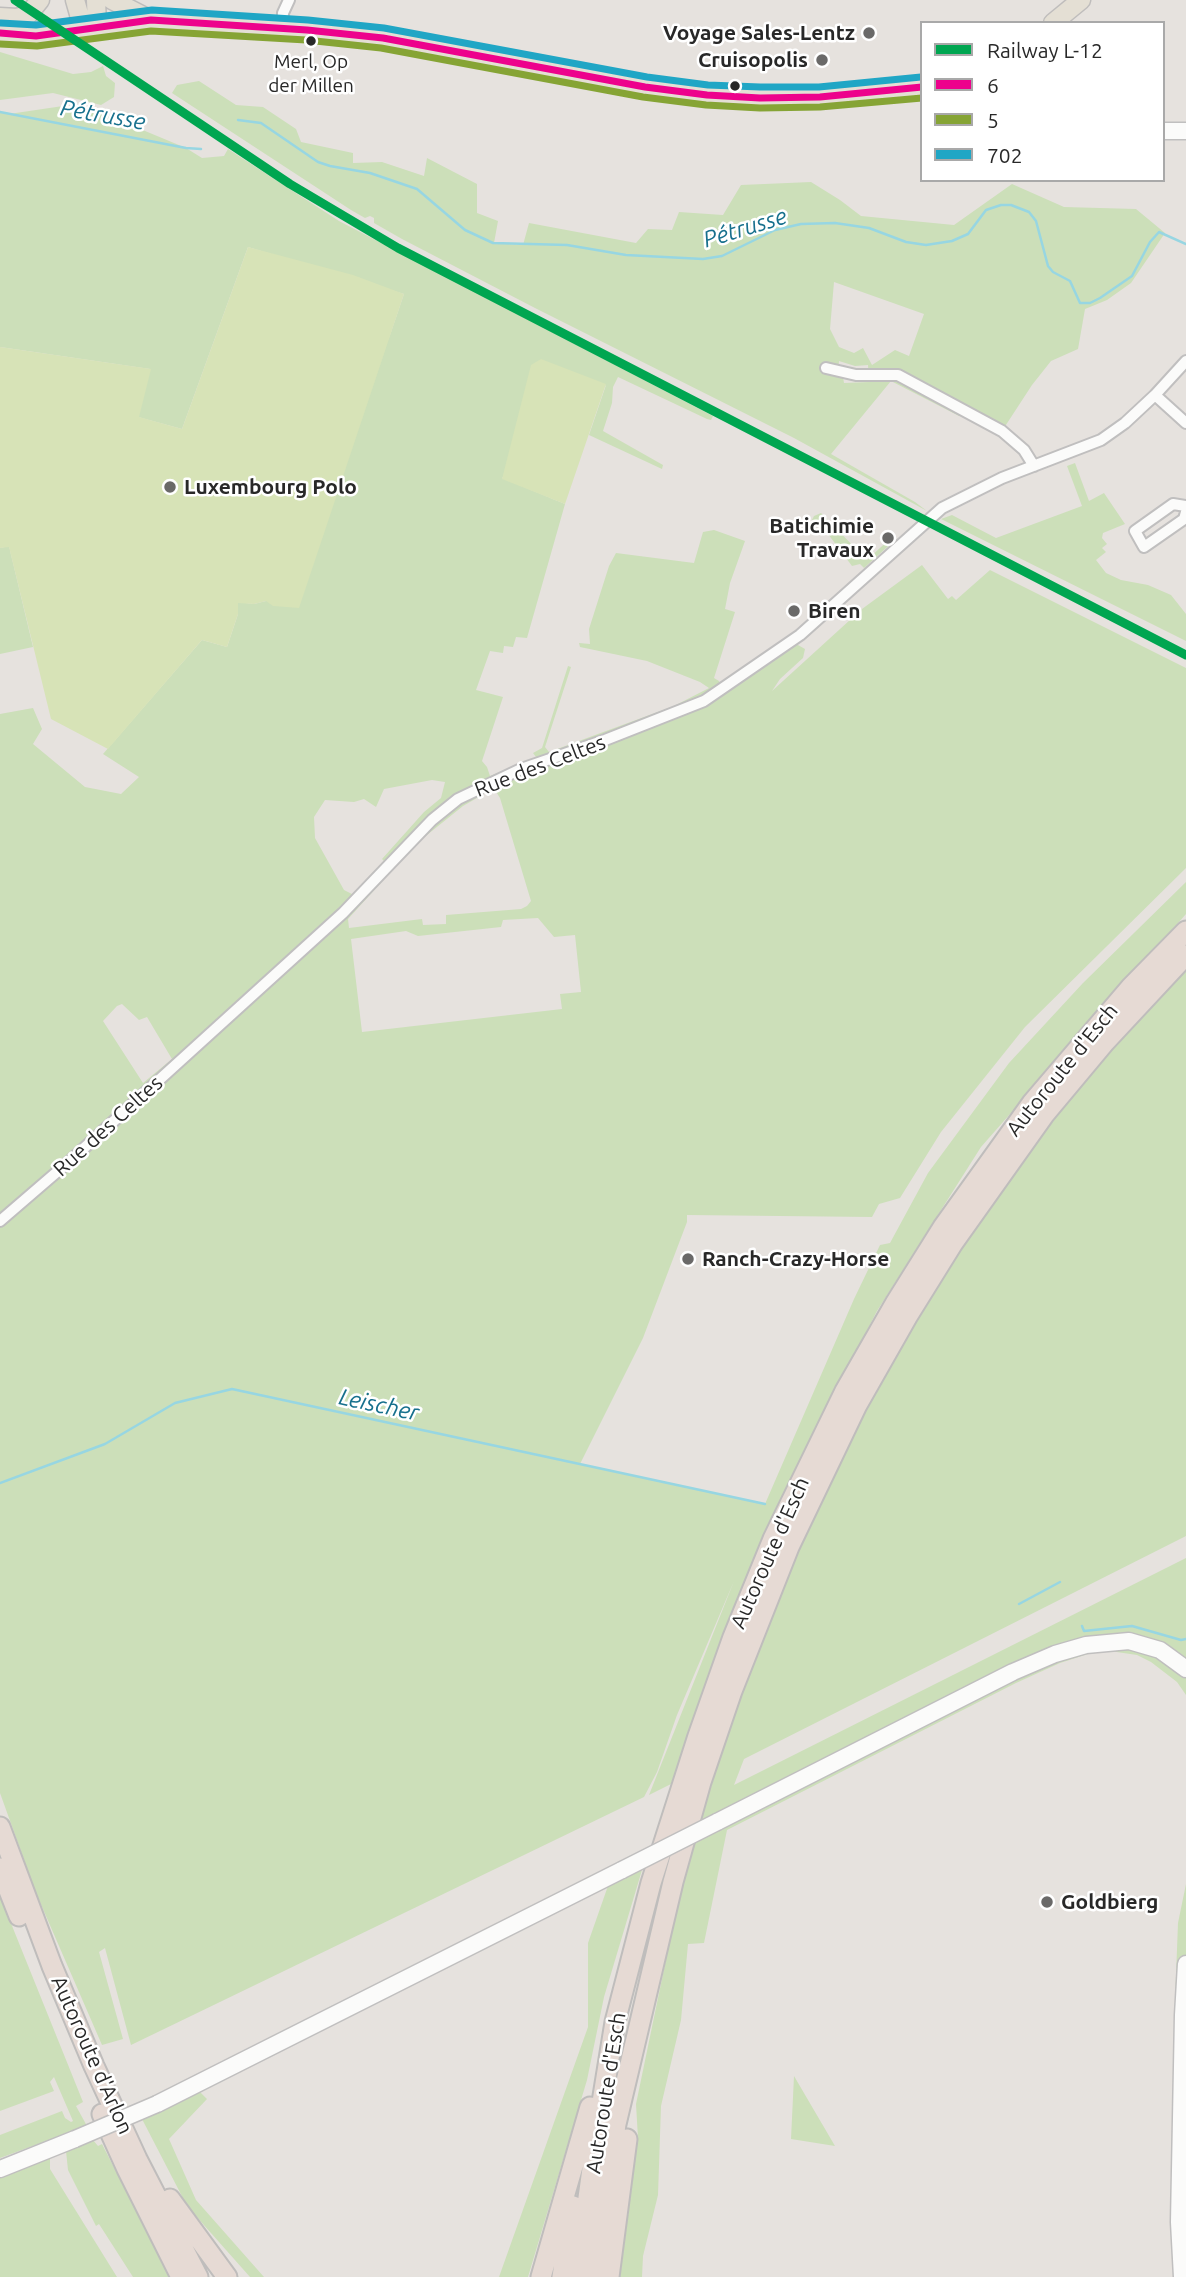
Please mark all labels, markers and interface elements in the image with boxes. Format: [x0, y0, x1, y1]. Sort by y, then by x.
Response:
place label: Voyage Sales-Lentz [663, 20, 855, 46]
legend [920, 21, 1165, 182]
marker: Voyage Sales-Lentz [861, 25, 877, 41]
marker: Merl, Op der Millen [304, 34, 318, 48]
text: Railway L-12 [987, 38, 1103, 62]
place label: Cruisopolis [698, 47, 808, 73]
place label: Merl, Op der Millen [268, 51, 354, 95]
marker: Cruisopolis [814, 52, 830, 68]
text: 6 [987, 73, 999, 97]
unlabelled marker [728, 79, 742, 93]
water label: Pétrusse [58, 94, 148, 136]
text: 5 [987, 108, 999, 132]
text: 702 [987, 143, 1023, 167]
water label: Pétrusse [700, 202, 790, 254]
place label: Luxembourg Polo [184, 474, 357, 500]
marker: Luxembourg Polo [162, 479, 178, 495]
place label: Batichimie Travaux [769, 513, 874, 563]
marker: Batichimie Travaux [880, 530, 896, 546]
place label: Biren [808, 598, 861, 624]
marker: Biren [786, 603, 802, 619]
street label: Rue des Celtes [471, 729, 609, 803]
street label: Autoroute d'Esch [1001, 999, 1123, 1141]
street label: Rue des Celtes [48, 1070, 168, 1182]
place label: Ranch-Crazy-Horse [702, 1246, 889, 1272]
marker: Ranch-Crazy-Horse [680, 1251, 696, 1267]
water label: Leischer [336, 1383, 422, 1427]
street label: Autoroute d'Esch [725, 1473, 815, 1633]
place label: Goldbierg [1061, 1889, 1158, 1915]
marker: Goldbierg [1039, 1894, 1055, 1910]
street label: Autoroute d'Arlon [46, 1972, 138, 2138]
street label: Autoroute d'Esch [581, 2011, 631, 2175]

